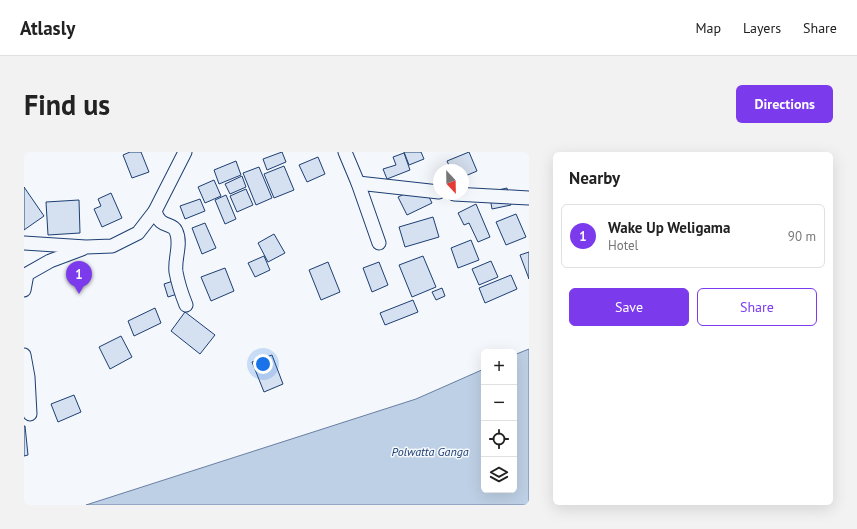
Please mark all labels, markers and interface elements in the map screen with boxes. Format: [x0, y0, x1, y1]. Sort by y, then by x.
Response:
text: Atlasly [20, 16, 75, 40]
text: Map [695, 19, 721, 37]
text: Layers [743, 19, 781, 37]
text: Share [803, 19, 837, 37]
button: Directions [736, 85, 833, 123]
text: Find us [24, 86, 110, 123]
north arrow [433, 164, 469, 200]
text: Nearby [569, 167, 620, 189]
text: Wake Up Weligama [608, 218, 730, 237]
text: 1 [579, 228, 587, 245]
text: 90 m [788, 228, 816, 245]
text: Hotel [608, 237, 638, 254]
pin: 1 [66, 261, 92, 294]
button: Save [569, 288, 689, 326]
button: Share [697, 288, 817, 326]
map controls [481, 349, 517, 493]
button: + [481, 349, 517, 385]
your location [253, 354, 273, 374]
button: − [481, 385, 517, 421]
button: locate [481, 421, 517, 457]
water label: Polwatta Ganga [391, 444, 469, 459]
button: layers [481, 457, 517, 493]

